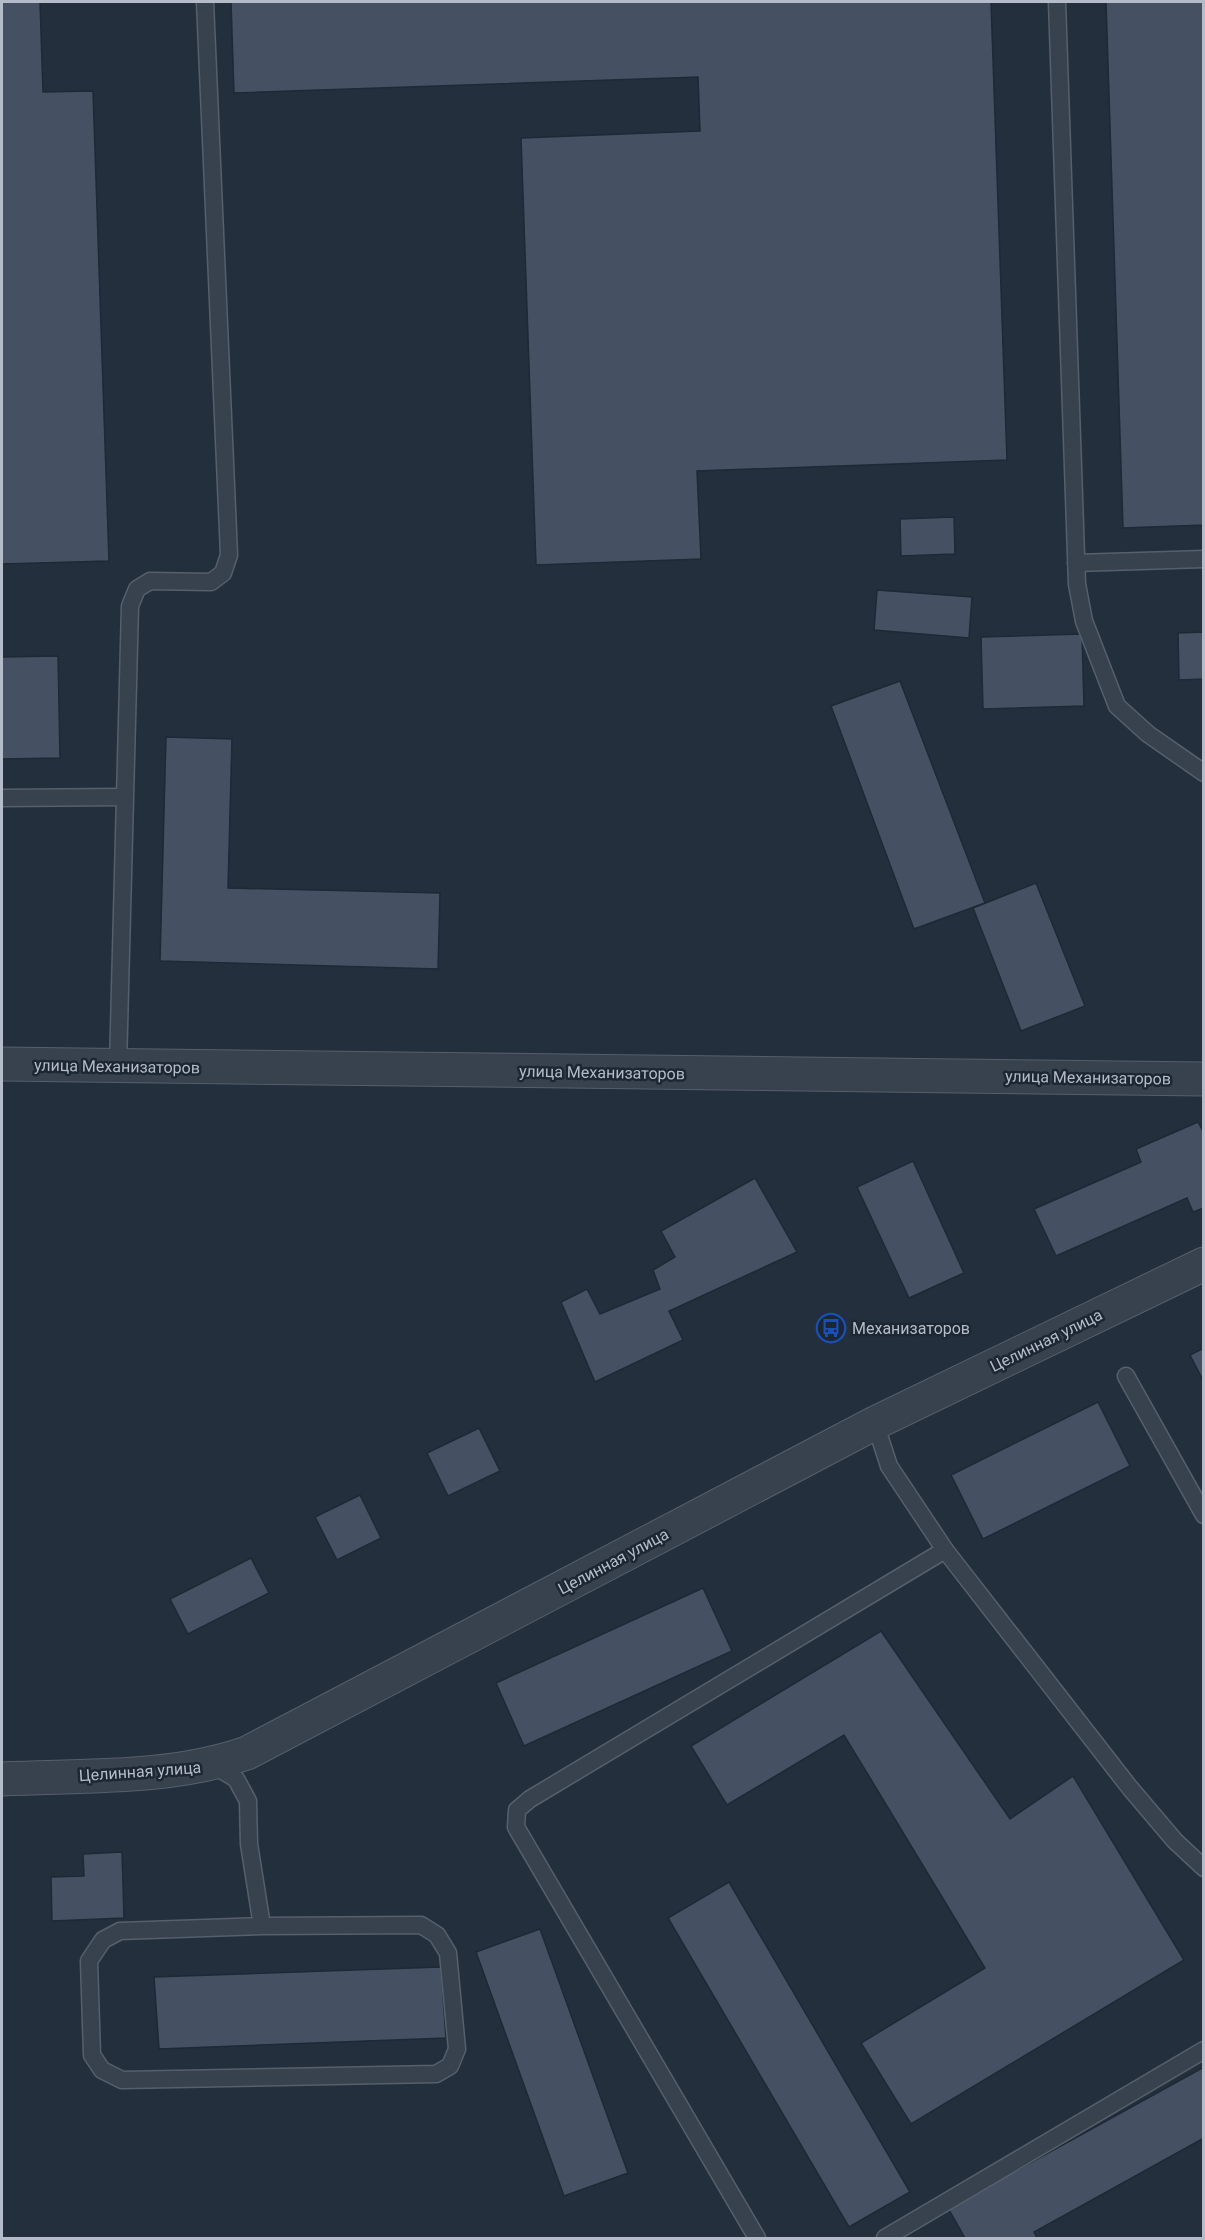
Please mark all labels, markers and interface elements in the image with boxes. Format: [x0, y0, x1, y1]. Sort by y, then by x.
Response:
street label: улица Механизаторов [34, 1056, 200, 1077]
street label: улица Механизаторов [519, 1062, 685, 1083]
street label: улица Механизаторов [1005, 1067, 1171, 1088]
street label: Целинная улица [987, 1305, 1105, 1376]
bus stop icon: Механизаторов [815, 1312, 847, 1344]
place label: Механизаторов [852, 1319, 970, 1338]
street label: Целинная улица [555, 1524, 672, 1599]
street label: Целинная улица [78, 1758, 202, 1785]

